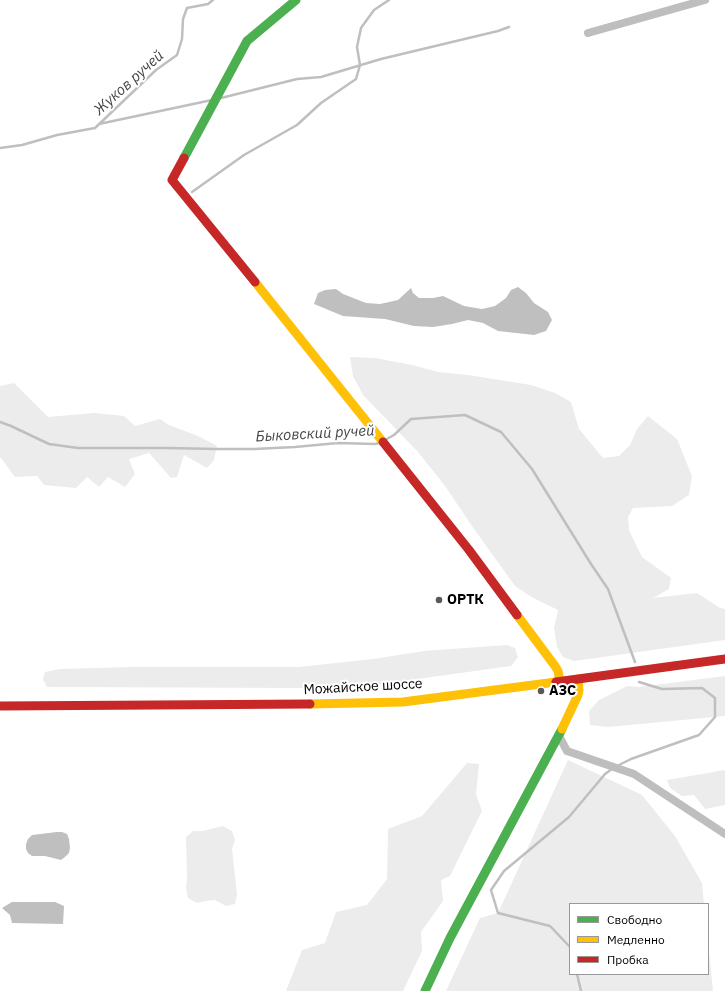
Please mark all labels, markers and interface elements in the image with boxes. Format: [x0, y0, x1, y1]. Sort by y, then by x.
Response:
water label: Жуков ручей [90, 47, 168, 119]
water label: Быковский ручей [255, 422, 375, 446]
place label: ОРТК [447, 592, 484, 608]
marker: ОРТК [434, 595, 444, 605]
street label: Можайское шоссе [303, 675, 423, 699]
place label: АЗС [549, 683, 576, 699]
marker: АЗС [536, 686, 546, 696]
legend [569, 903, 709, 975]
text: Свободно [607, 912, 662, 927]
text: Медленно [607, 932, 665, 947]
text: Пробка [607, 952, 649, 967]

